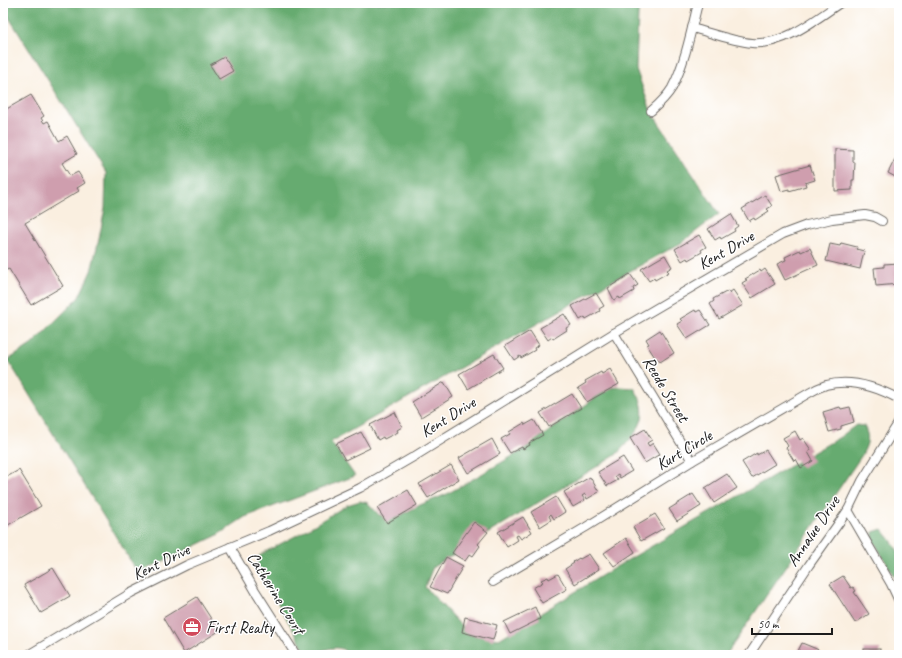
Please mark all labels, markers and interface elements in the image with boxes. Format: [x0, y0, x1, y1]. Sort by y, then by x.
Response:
street label: Kent Drive [694, 225, 759, 274]
street label: Reede Street [638, 352, 695, 428]
street label: Kent Drive [417, 391, 481, 442]
street label: Kurt Circle [652, 424, 717, 475]
street label: Annalue Drive [782, 491, 845, 570]
street label: Kent Drive [129, 539, 194, 585]
street label: Catherine Court [242, 548, 311, 640]
scale bar [752, 610, 832, 636]
office icon: First Realty [181, 616, 203, 638]
text: 50 m [758, 616, 780, 632]
place label: First Realty [206, 617, 275, 638]

